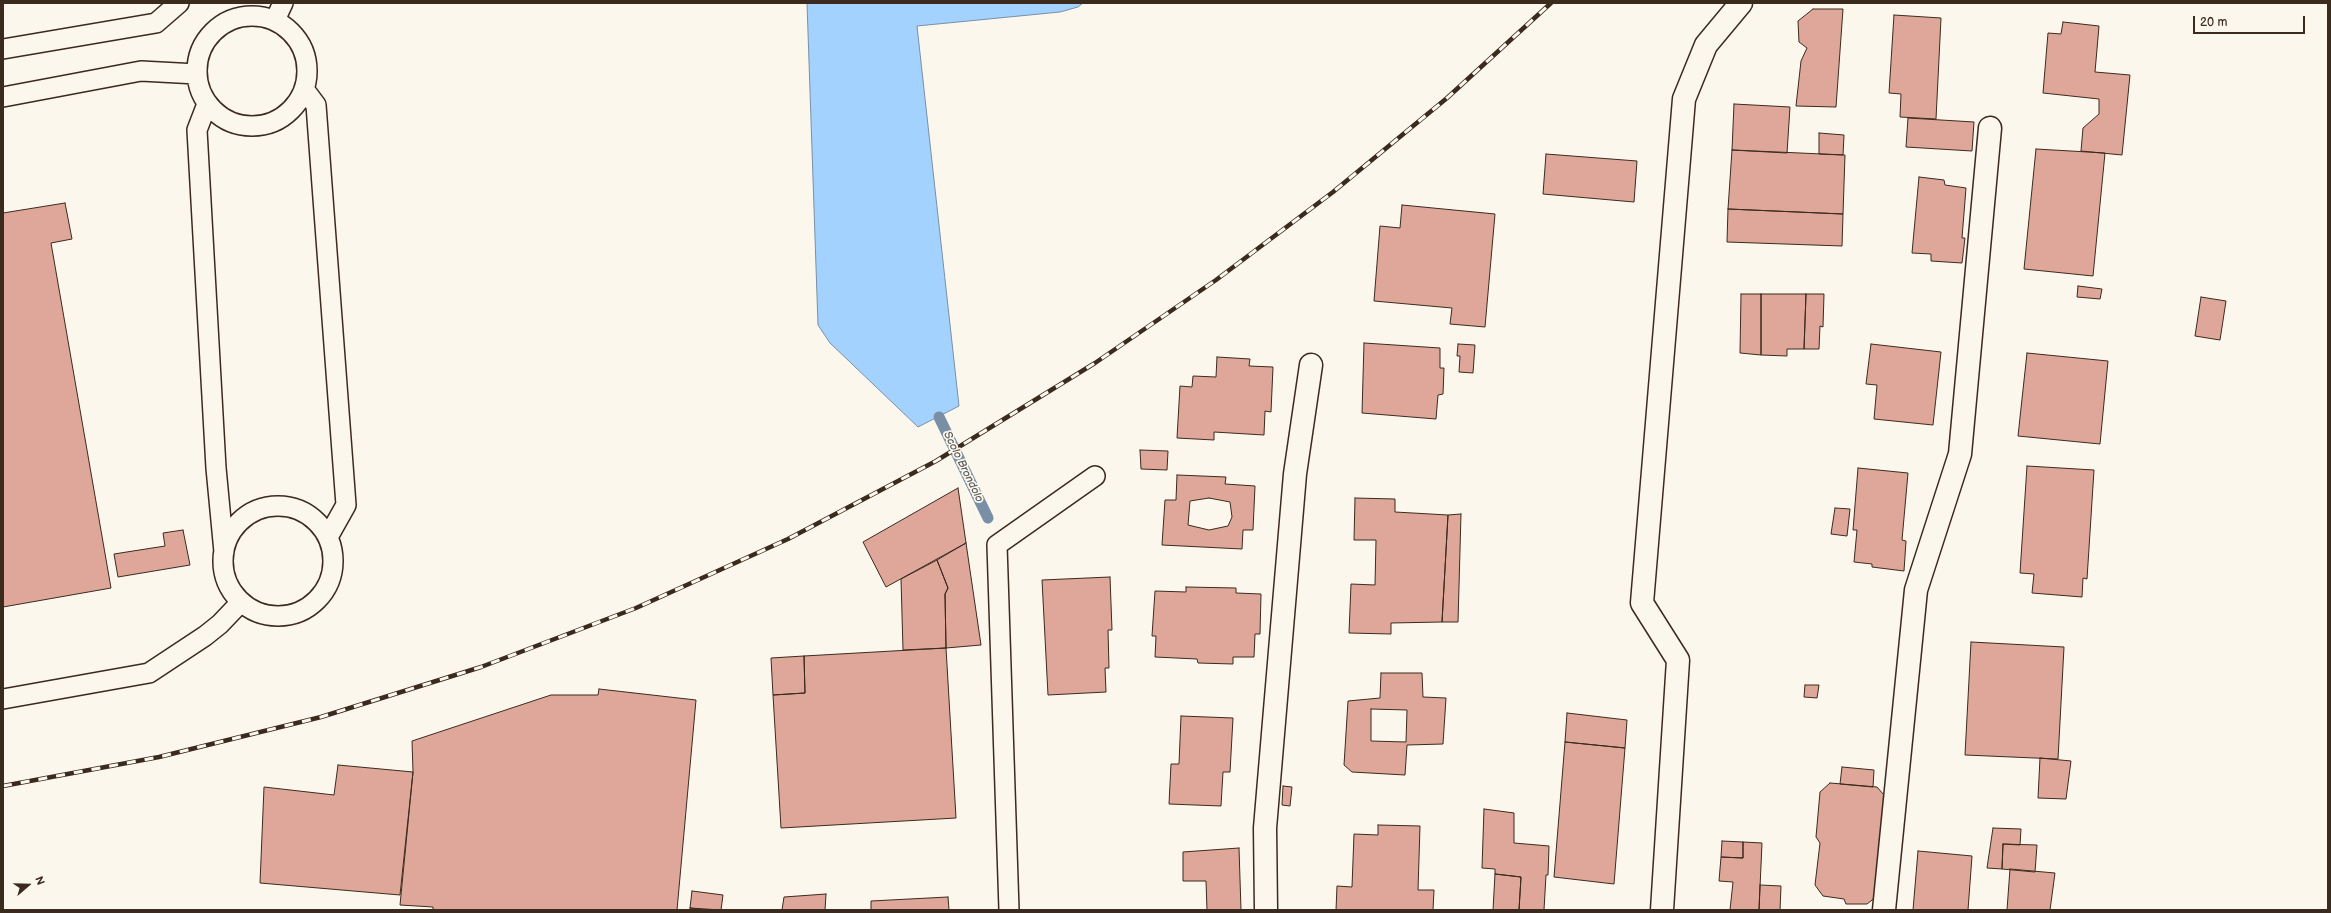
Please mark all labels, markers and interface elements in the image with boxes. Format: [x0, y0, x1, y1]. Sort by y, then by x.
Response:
scale bar [2195, 8, 2307, 34]
text: 20 m [2200, 15, 2227, 30]
water label: Scolo Brondolo [940, 429, 986, 505]
north arrow [8, 865, 48, 905]
text: N [32, 875, 47, 887]

